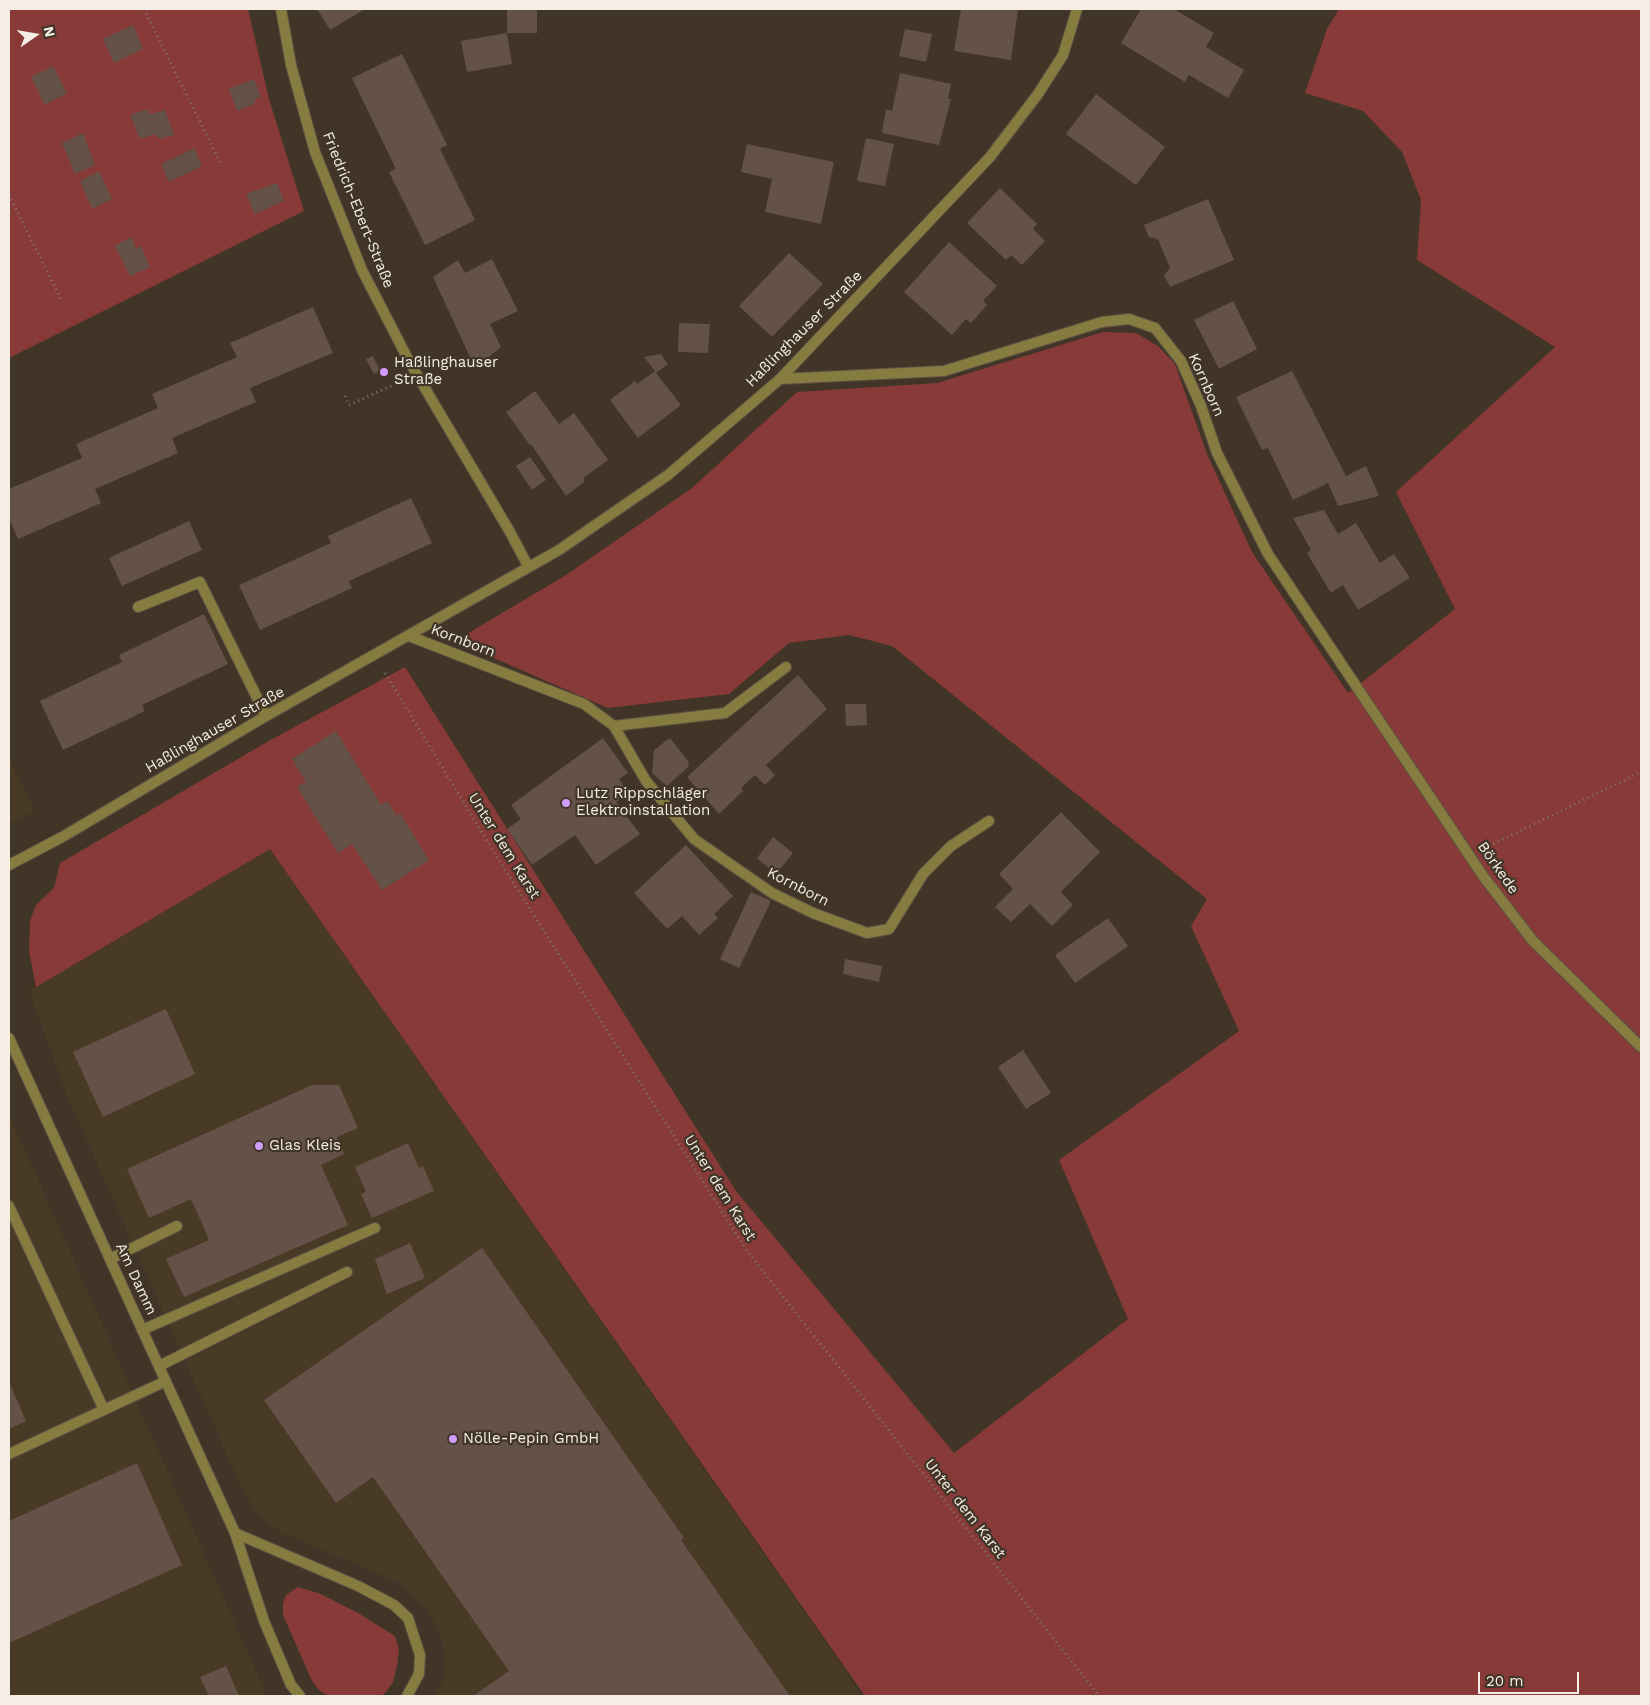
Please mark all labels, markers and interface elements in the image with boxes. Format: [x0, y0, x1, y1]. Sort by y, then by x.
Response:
north arrow [10, 10, 60, 60]
text: N [41, 25, 59, 38]
street label: Friedrich-Ebert-Straße [318, 129, 398, 291]
street label: Haßlinghauser Straße [742, 267, 866, 391]
street label: Kornborn [1184, 351, 1228, 419]
place label: Haßlinghauser Straße [394, 354, 498, 389]
marker: Haßlinghauser Straße [378, 366, 390, 378]
street label: Kornborn [428, 621, 498, 661]
street label: Haßlinghauser Straße [142, 683, 288, 777]
place label: Lutz Rippschläger Elektroinstallation [576, 785, 710, 820]
street label: Unter dem Karst [464, 790, 544, 902]
marker: Lutz Rippschläger Elektroinstallation [560, 797, 572, 809]
street label: Börkede [1473, 838, 1523, 898]
street label: Kornborn [764, 864, 832, 910]
street label: Unter dem Karst [680, 1132, 760, 1244]
place label: Glas Kleis [269, 1137, 341, 1155]
marker: Glas Kleis [253, 1140, 265, 1152]
street label: Am Damm [112, 1240, 160, 1318]
place label: Nölle-Pepin GmbH [463, 1430, 599, 1448]
marker: Nölle-Pepin GmbH [447, 1433, 459, 1445]
street label: Unter dem Karst [921, 1456, 1009, 1562]
scale bar [1480, 1662, 1581, 1694]
text: 20 m [1486, 1672, 1524, 1690]

